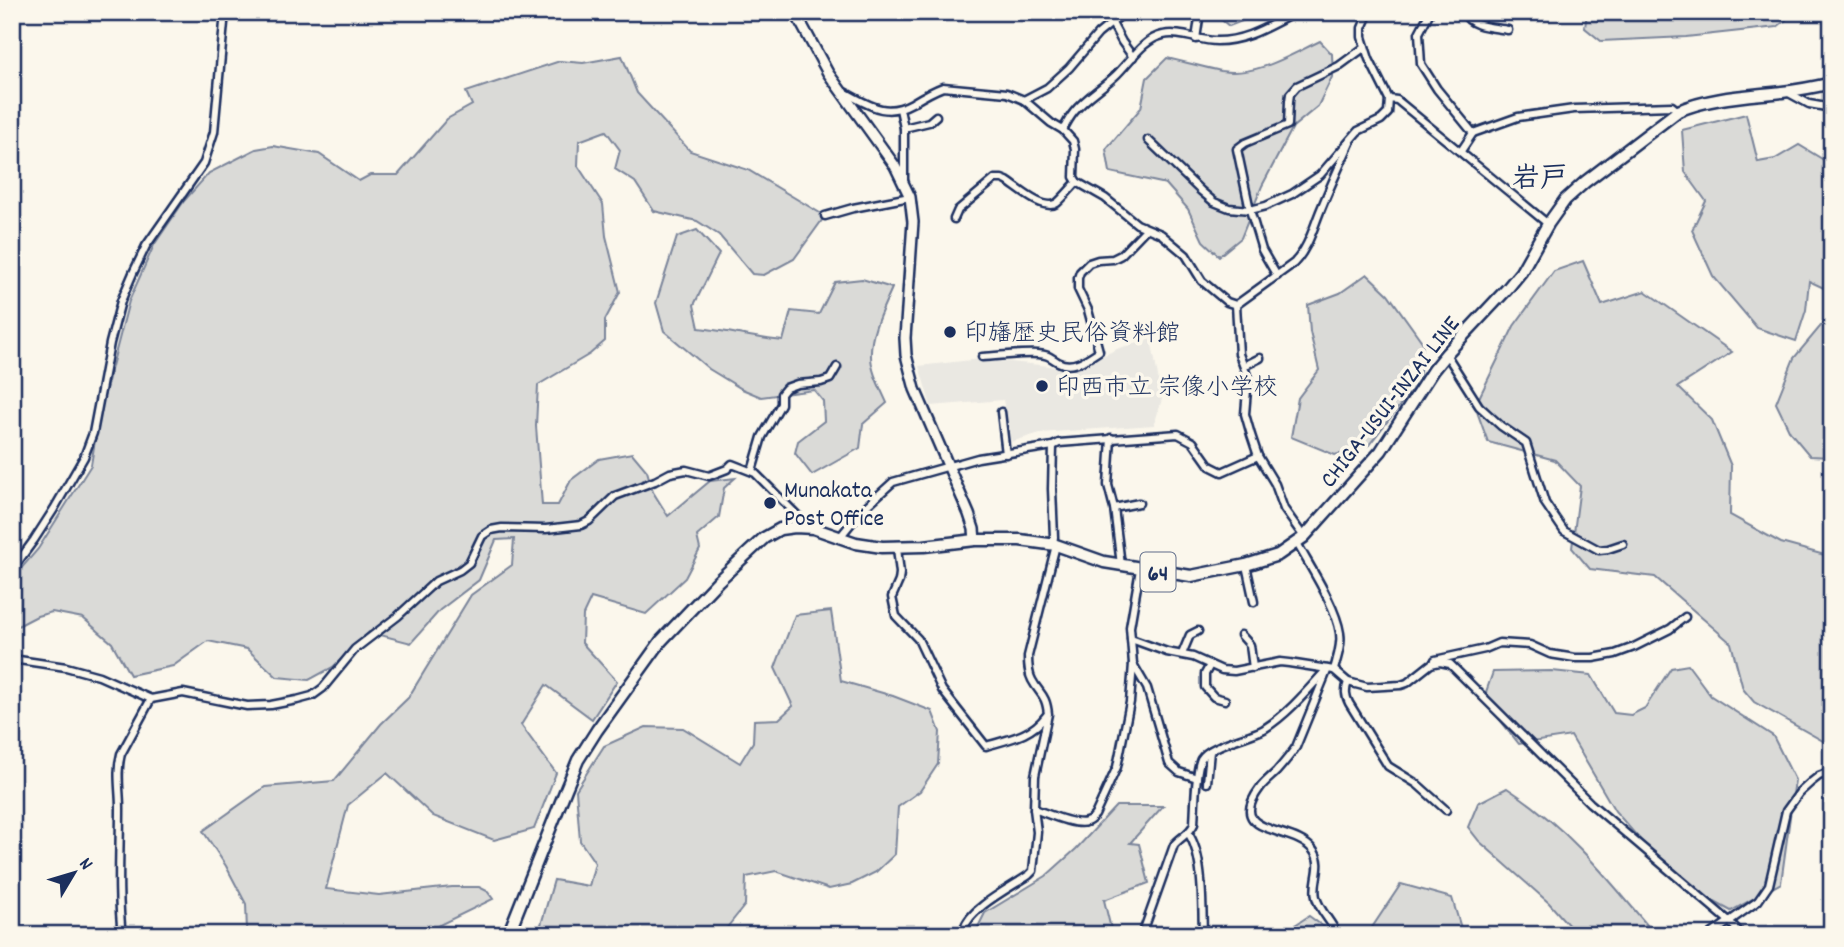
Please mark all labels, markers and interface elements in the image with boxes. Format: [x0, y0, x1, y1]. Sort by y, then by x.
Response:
district label: 岩戸 [1512, 161, 1568, 201]
street label: CHIGA-USUI-INZAI LINE [1313, 309, 1470, 496]
place label: 印旛歴史民俗資料館 [964, 318, 1180, 352]
marker: 印旛歴史民俗資料館 [942, 324, 958, 340]
place label: 印西市立 宗像小学校 [1056, 372, 1278, 406]
marker: 印西市立 宗像小学校 [1034, 378, 1050, 394]
place label: Munakata Post Office [784, 475, 884, 537]
marker: Munakata Post Office [762, 495, 778, 511]
road number: 64 [1140, 552, 1176, 592]
north arrow [38, 838, 108, 908]
text: N [71, 853, 98, 877]

